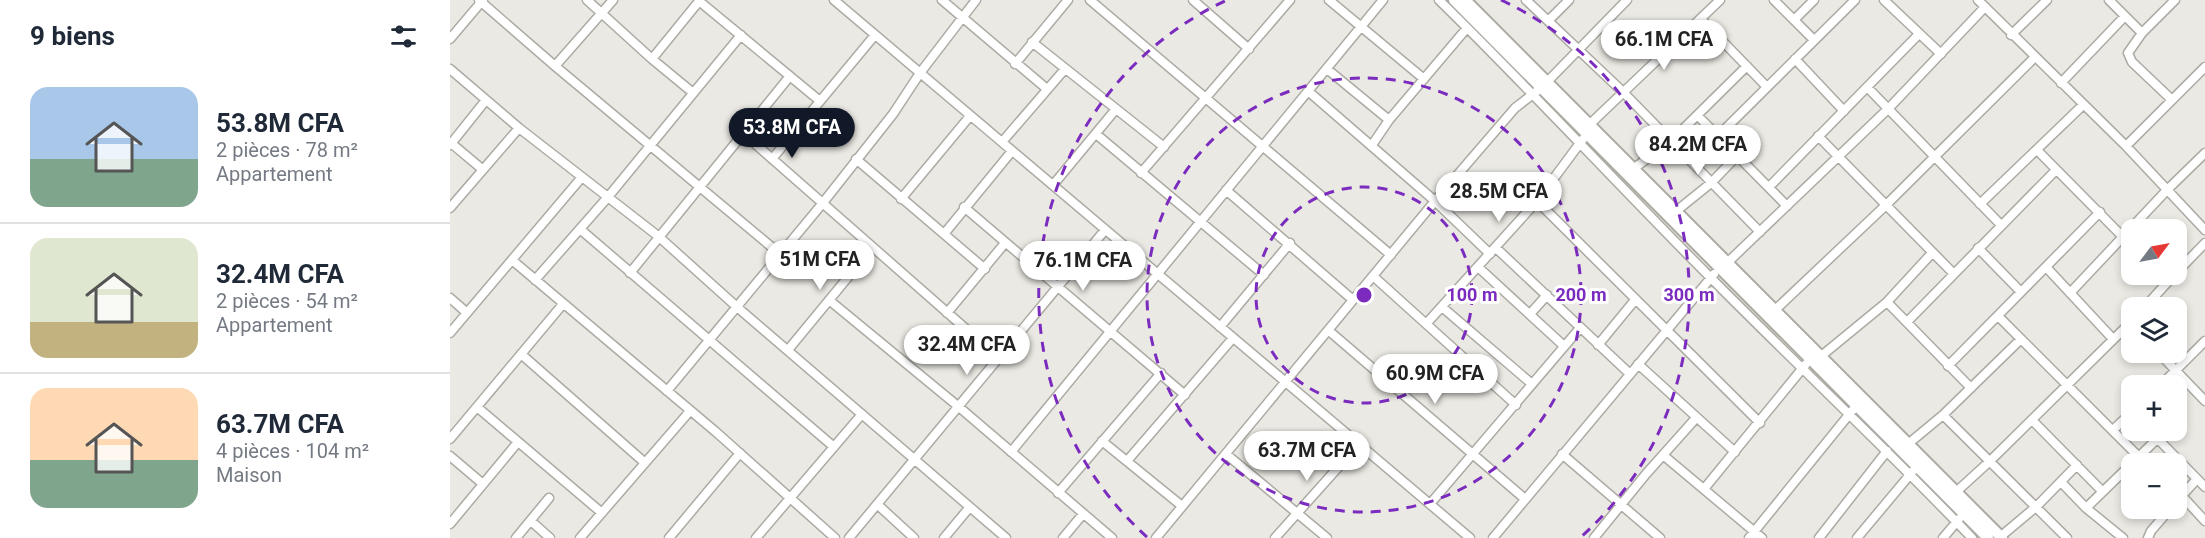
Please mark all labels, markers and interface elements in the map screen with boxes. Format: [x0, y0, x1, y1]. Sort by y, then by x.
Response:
icon: filters [387, 20, 420, 53]
pin: 66.1M CFA [1595, 20, 1733, 71]
text: 9 biens [30, 21, 115, 51]
text: 66.1M CFA [1615, 27, 1713, 51]
text: 53.8M CFA [216, 108, 344, 138]
pin: 53.8M CFA [723, 108, 861, 159]
icon: home [78, 111, 150, 183]
text: 53.8M CFA [743, 115, 841, 139]
pin: 84.2M CFA [1629, 125, 1767, 176]
text: 84.2M CFA [1649, 132, 1747, 156]
text: 2 pièces · 78 m² [216, 138, 358, 162]
text: Appartement [216, 162, 333, 186]
pin: 28.5M CFA [1430, 172, 1568, 223]
text: 28.5M CFA [1450, 179, 1548, 203]
north arrow [2121, 219, 2187, 285]
map controls [2121, 219, 2187, 519]
pin: 51M CFA [765, 240, 875, 291]
pin: 76.1M CFA [1014, 241, 1152, 292]
text: 51M CFA [779, 247, 861, 271]
text: 76.1M CFA [1034, 248, 1132, 272]
text: 32.4M CFA [216, 259, 344, 289]
icon: home [78, 262, 150, 334]
text: 100 m [1446, 284, 1498, 305]
text: 200 m [1555, 284, 1607, 305]
text: 300 m [1663, 284, 1715, 305]
centre of rings [1354, 285, 1374, 305]
text: 2 pièces · 54 m² [216, 289, 358, 313]
button: layers [2121, 297, 2187, 363]
text: Appartement [216, 313, 333, 337]
pin: 32.4M CFA [898, 325, 1036, 376]
text: 32.4M CFA [918, 332, 1016, 356]
pin: 60.9M CFA [1366, 354, 1504, 405]
text: 60.9M CFA [1386, 361, 1484, 385]
button: + [2121, 375, 2187, 441]
text: 63.7M CFA [216, 409, 344, 439]
icon: home [78, 412, 150, 484]
pin: 63.7M CFA [1238, 431, 1376, 482]
text: 63.7M CFA [1258, 438, 1356, 462]
text: 4 pièces · 104 m² [216, 439, 369, 463]
button: − [2121, 453, 2187, 519]
text: Maison [216, 463, 282, 487]

